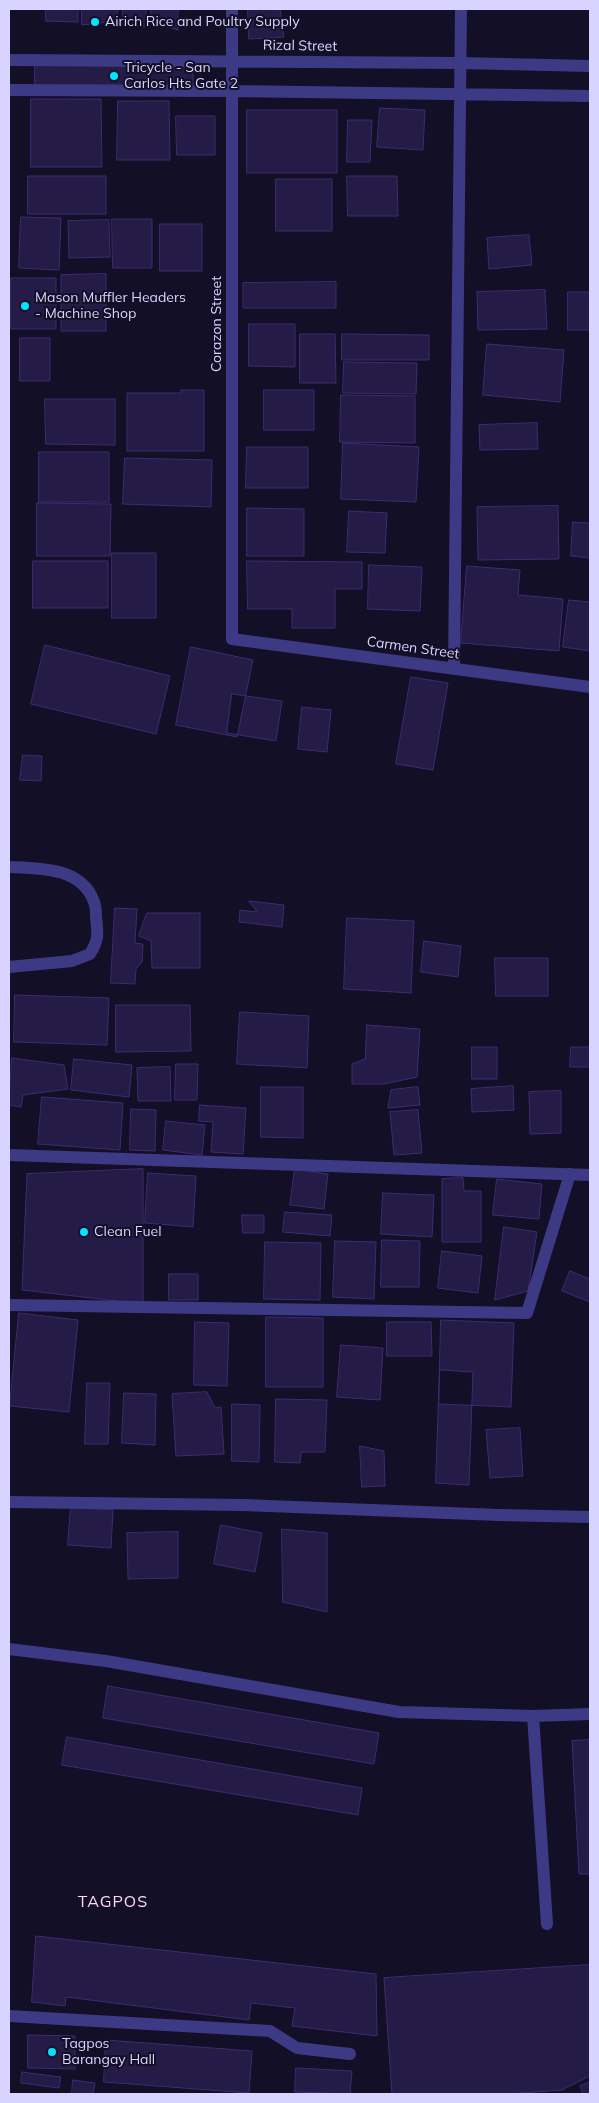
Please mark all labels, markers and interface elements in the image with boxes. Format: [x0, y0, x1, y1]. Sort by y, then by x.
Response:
place label: Airich Rice and Poultry Supply [105, 14, 300, 30]
marker: Airich Rice and Poultry Supply [89, 16, 101, 28]
street label: Rizal Street [263, 37, 337, 55]
place label: Tricycle - San Carlos Hts Gate 2 [124, 60, 238, 92]
marker: Tricycle - San Carlos Hts Gate 2 [108, 70, 120, 82]
street label: Corazon Street [209, 276, 225, 372]
place label: Mason Muffler Headers - Machine Shop [35, 290, 186, 322]
marker: Mason Muffler Headers - Machine Shop [19, 300, 31, 312]
street label: Carmen Street [366, 633, 460, 663]
place label: Clean Fuel [94, 1224, 162, 1240]
marker: Clean Fuel [78, 1226, 90, 1238]
district label: TAGPOS [77, 1892, 149, 1912]
place label: Tagpos Barangay Hall [62, 2036, 155, 2068]
marker: Tagpos Barangay Hall [46, 2046, 58, 2058]

